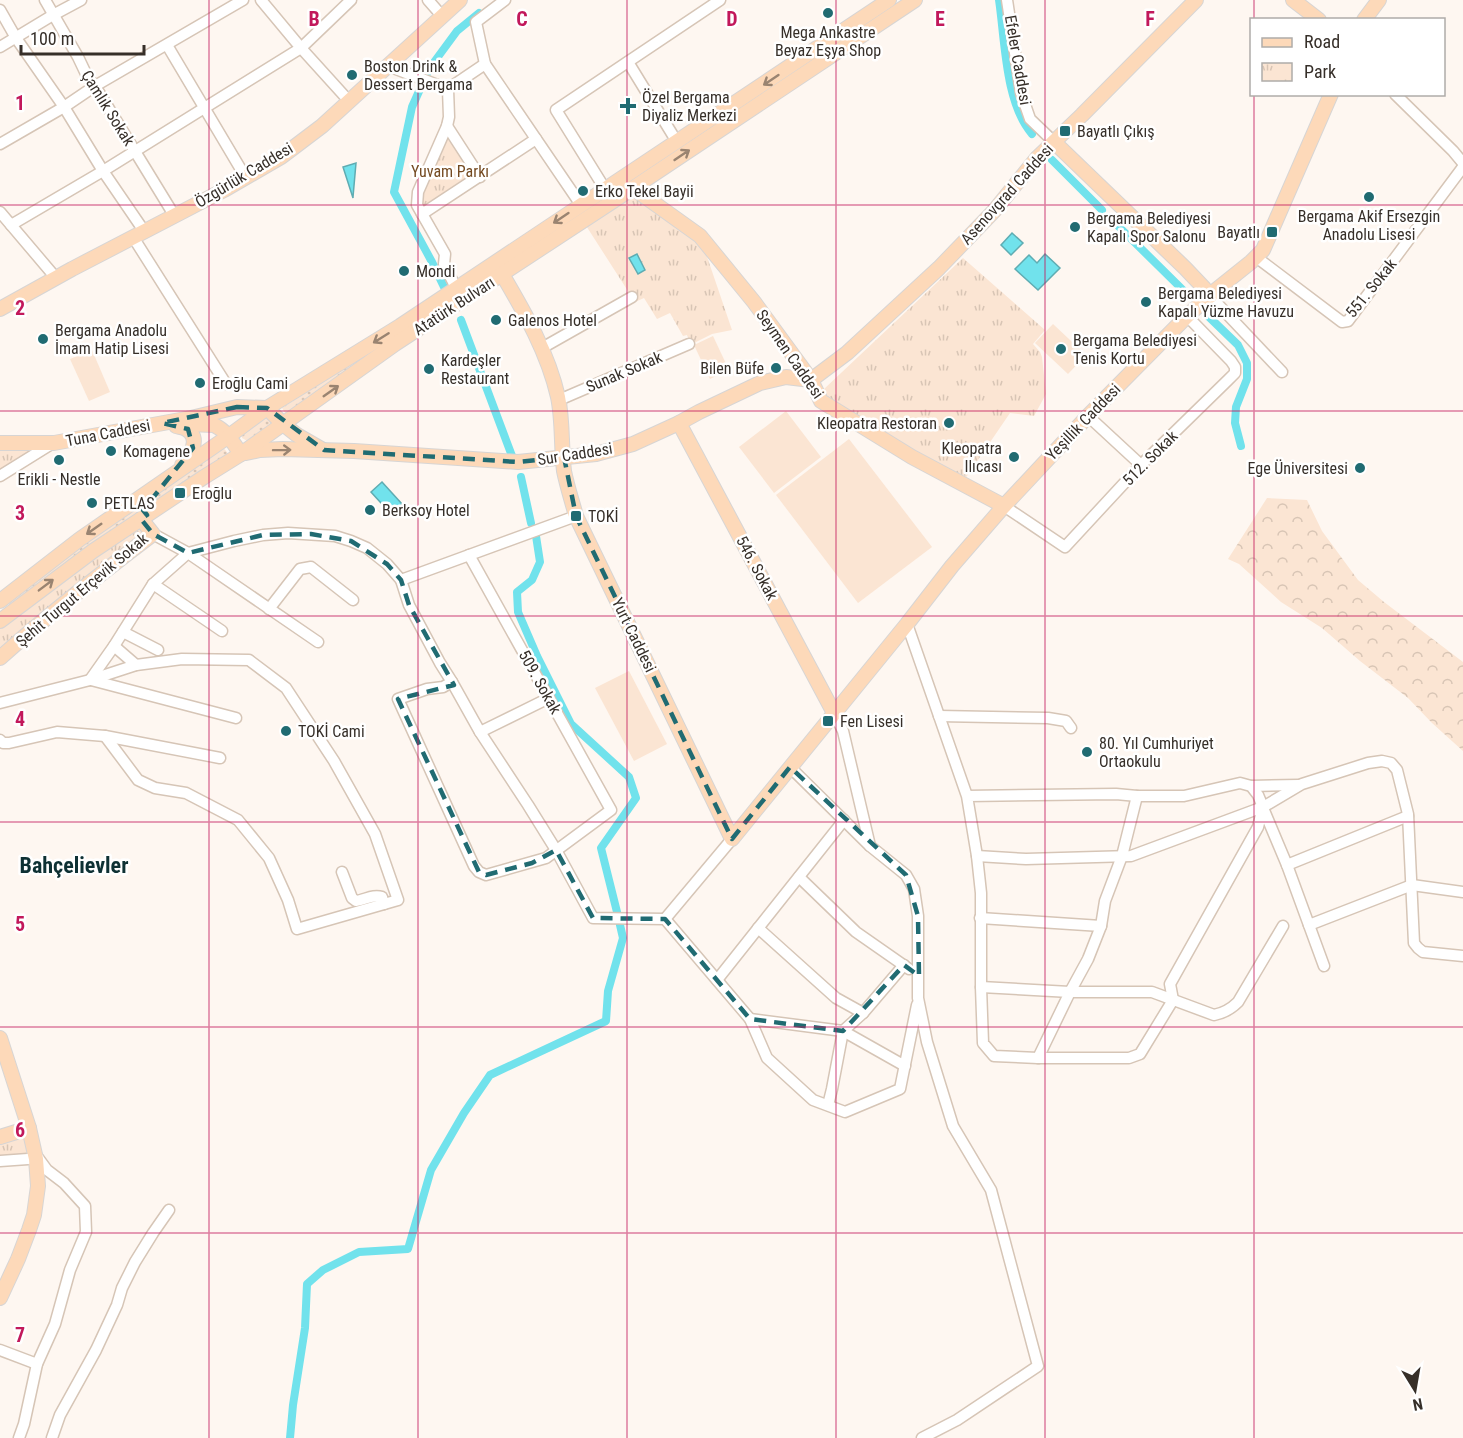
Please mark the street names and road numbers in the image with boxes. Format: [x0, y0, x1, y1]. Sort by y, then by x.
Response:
street label: Efeler Caddesi [1001, 14, 1035, 106]
street label: Çamlık Sokak [77, 67, 139, 150]
street label: Özgürlük Caddesi [192, 138, 296, 212]
street label: Asenovgrad Caddesi [957, 140, 1057, 248]
street label: 551. Sokak [1342, 254, 1401, 321]
street label: Atatürk Bulvarı [410, 273, 498, 339]
street label: Seymen Caddesi [752, 306, 828, 402]
street label: Sunak Sokak [583, 347, 666, 397]
street label: Yeşillik Caddesi [1042, 380, 1124, 464]
street label: Tuna Caddesi [64, 416, 152, 450]
street label: 512. Sokak [1119, 426, 1182, 489]
street label: Sur Caddesi [536, 439, 614, 469]
street label: Şehit Turgut Erçevik Sokak [12, 529, 153, 651]
street label: 546. Sokak [732, 533, 782, 604]
street label: Yurt Caddesi [608, 595, 660, 675]
street label: 509. Sokak [515, 647, 566, 718]

